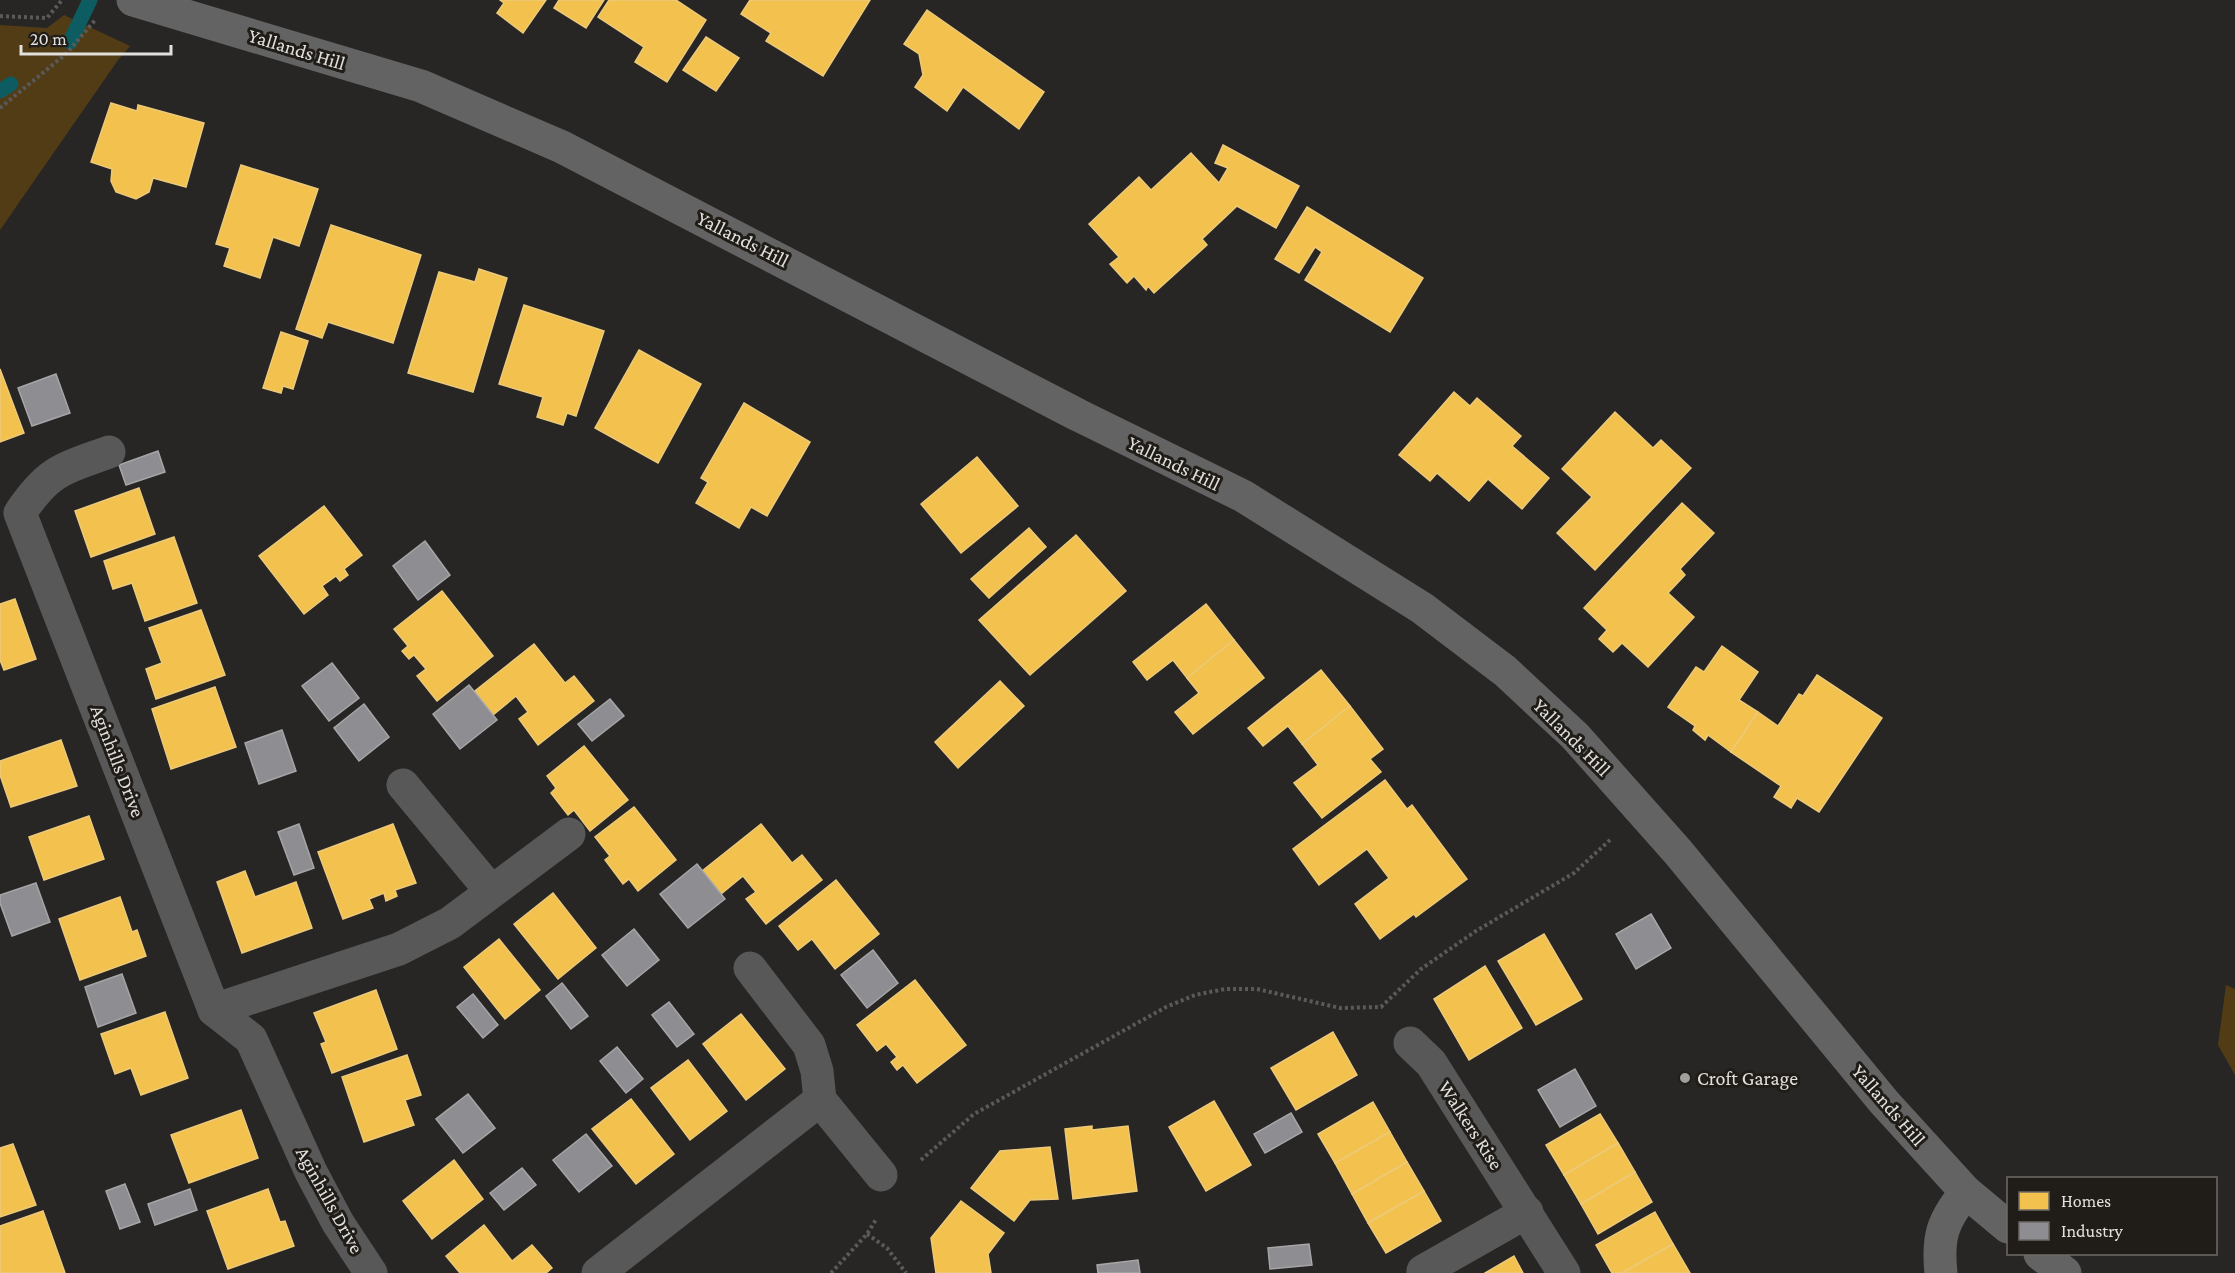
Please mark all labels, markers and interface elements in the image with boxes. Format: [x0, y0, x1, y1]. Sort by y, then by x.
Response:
scale bar [21, 18, 171, 56]
street label: Yallands Hill [246, 24, 348, 74]
text: 20 m [30, 29, 67, 49]
street label: Yallands Hill [693, 206, 793, 272]
street label: Yallands Hill [1124, 431, 1224, 495]
street label: Yallands Hill [1529, 694, 1615, 780]
street label: Aginhills Drive [86, 702, 150, 821]
street label: Yallands Hill [1848, 1060, 1930, 1150]
place label: Croft Garage [1697, 1067, 1798, 1090]
marker: Croft Garage [1678, 1071, 1692, 1085]
street label: Walkers Rise [1434, 1076, 1508, 1174]
street label: Aginhills Drive [291, 1143, 368, 1258]
legend [2007, 1177, 2217, 1255]
text: Homes [2061, 1191, 2111, 1211]
text: Industry [2061, 1221, 2124, 1241]

